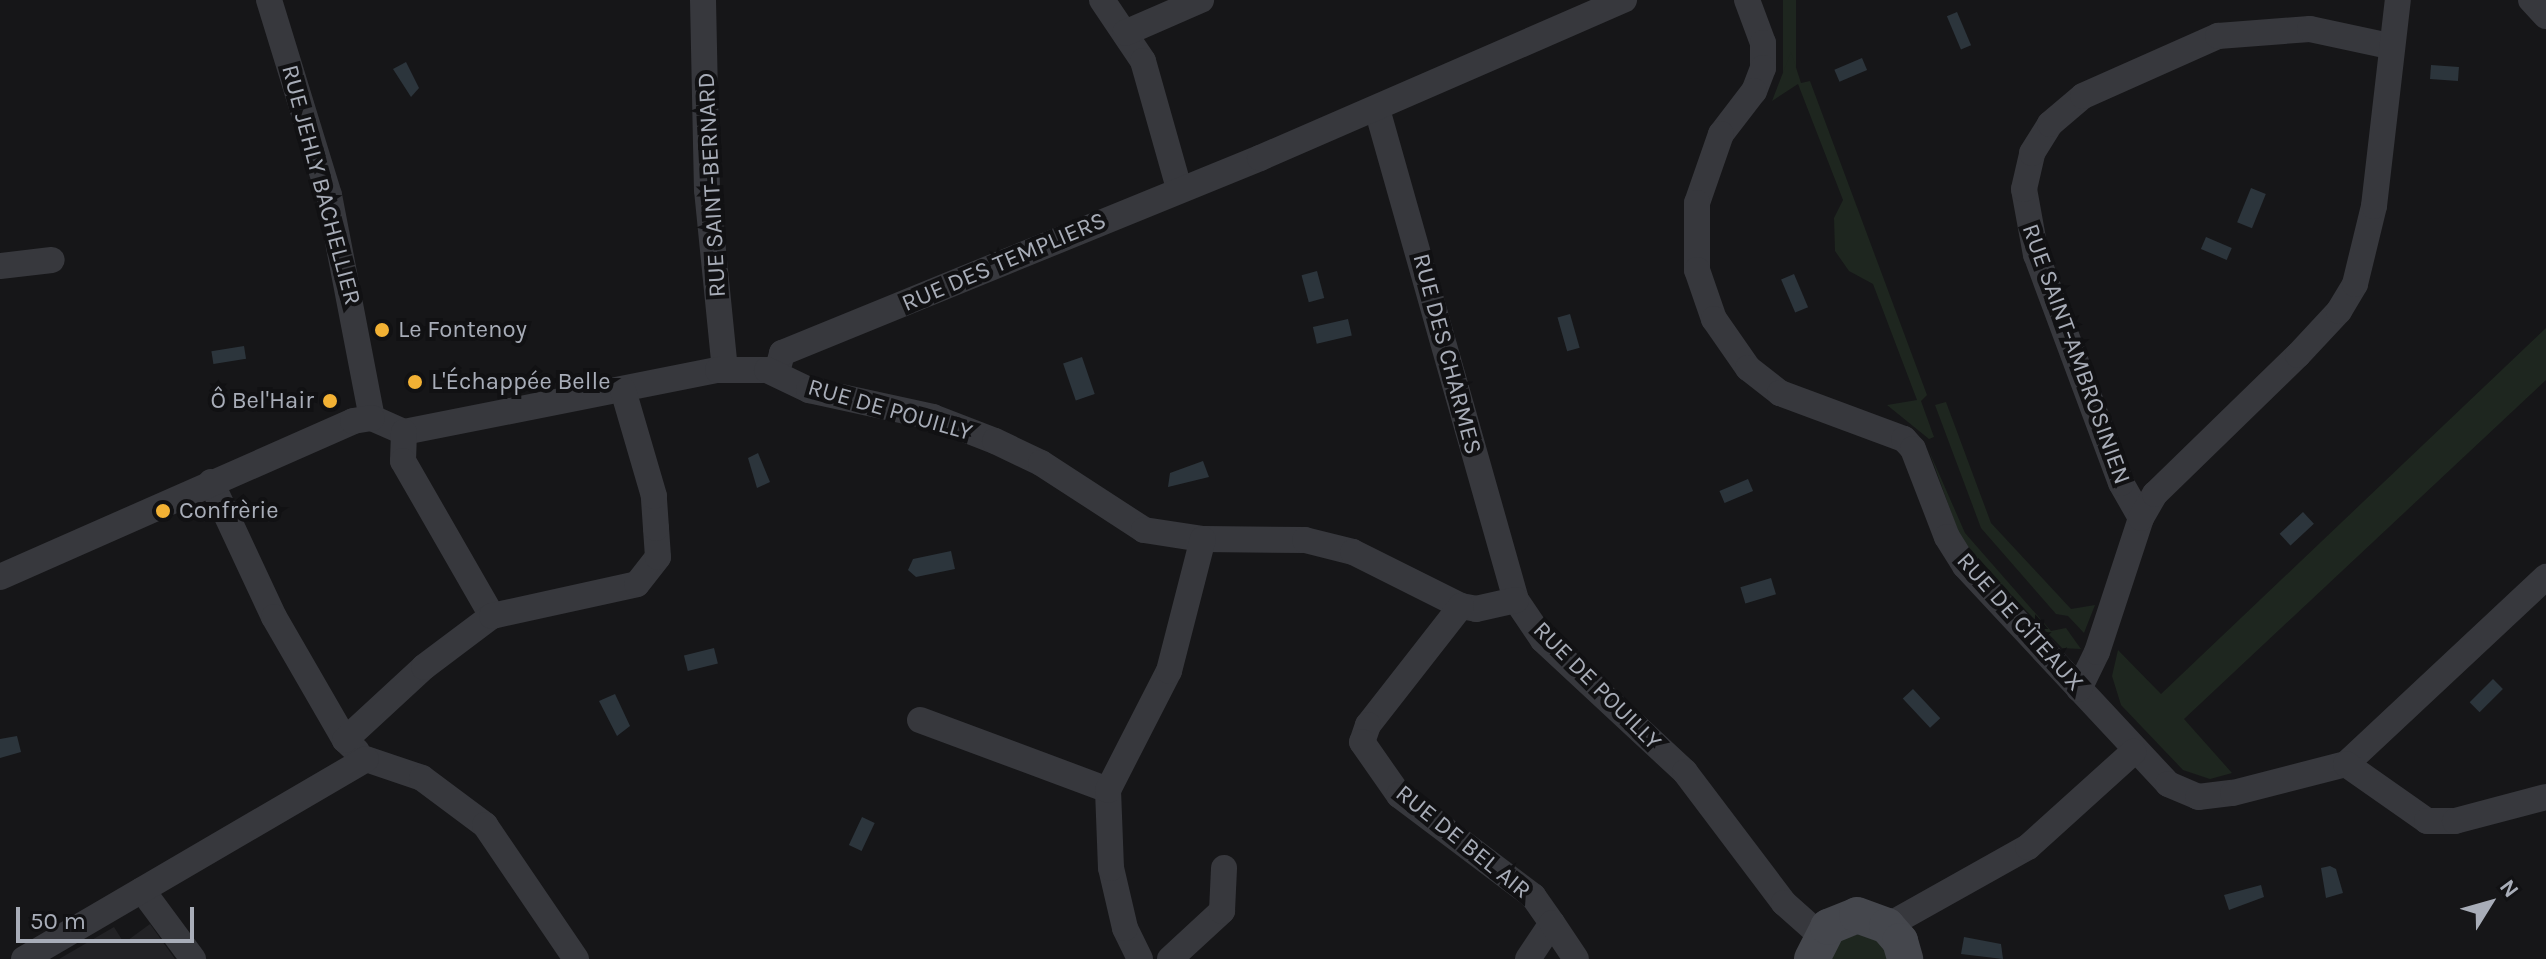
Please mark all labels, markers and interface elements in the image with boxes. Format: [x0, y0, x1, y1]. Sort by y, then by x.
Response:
street label: RUE JEHLY BACHELLIER [275, 62, 367, 308]
street label: RUE SAINT-BERNARD [692, 72, 732, 298]
street label: RUE DES TEMPLIERS [898, 206, 1110, 318]
street label: RUE SAINT-AMBROSINIEN [2015, 220, 2137, 488]
street label: RUE DES CHARMES [1406, 250, 1488, 458]
place label: Le Fontenoy [398, 316, 527, 344]
marker: Le Fontenoy [373, 321, 391, 339]
place label: L'Échappée Belle [431, 368, 610, 396]
marker: L'Échappée Belle [406, 373, 424, 391]
street label: RUE DE POUILLY [804, 373, 976, 447]
place label: Ô Bel'Hair [211, 387, 314, 415]
marker: Ô Bel'Hair [321, 392, 339, 410]
place label: Confrèrie [179, 497, 279, 525]
marker: Confrèrie [154, 502, 172, 520]
street label: RUE DE CÎTEAUX [1950, 547, 2090, 697]
street label: RUE DE POUILLY [1527, 616, 1667, 756]
street label: RUE DE BEL AIR [1390, 779, 1536, 905]
north arrow [2450, 863, 2530, 943]
text: N [2494, 874, 2524, 903]
scale bar [20, 891, 198, 941]
text: 50 m [30, 907, 86, 935]

